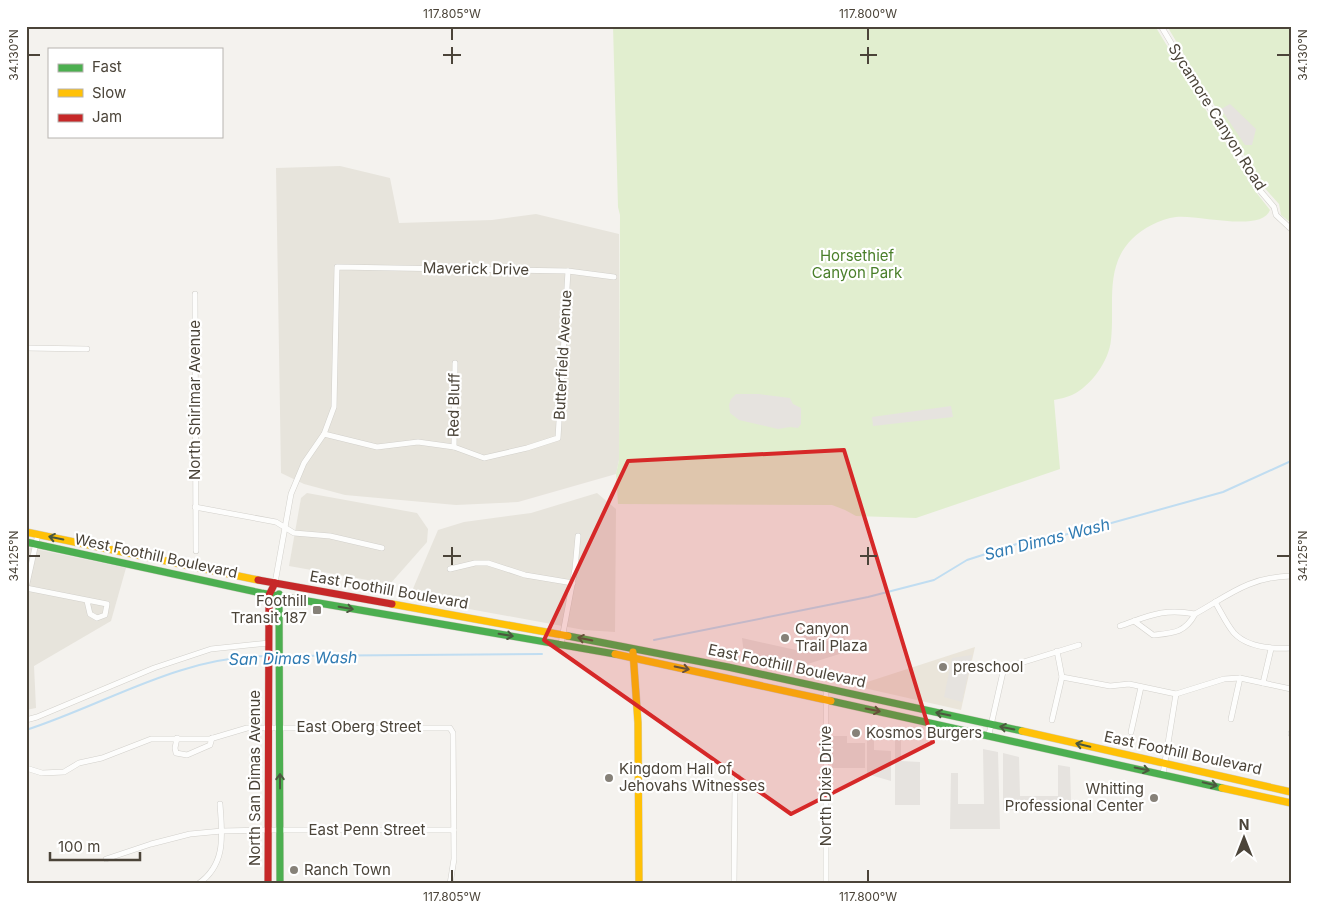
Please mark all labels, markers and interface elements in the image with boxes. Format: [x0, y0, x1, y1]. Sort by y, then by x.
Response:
text: 117.805°W [423, 6, 481, 21]
text: 117.800°W [839, 6, 897, 21]
text: 34.130°N [6, 29, 21, 81]
text: 34.130°N [1295, 29, 1310, 81]
street label: Sycamore Canyon Road [1164, 40, 1270, 194]
legend [48, 48, 222, 138]
text: Fast [92, 57, 122, 76]
text: Slow [92, 83, 126, 102]
text: Jam [92, 107, 122, 126]
park label: Horsethief Canyon Park [812, 246, 903, 282]
street label: Maverick Drive [423, 258, 529, 279]
street label: Butterfield Avenue [550, 289, 575, 421]
street label: North Shirlmar Avenue [185, 320, 204, 480]
street label: Red Bluff [443, 372, 464, 437]
water label: San Dimas Wash [982, 514, 1112, 564]
street label: West Foothill Boulevard [73, 529, 239, 582]
text: 34.125°N [6, 530, 21, 582]
text: 34.125°N [1295, 530, 1310, 582]
one-way arrow [48, 533, 64, 542]
street label: East Foothill Boulevard [308, 566, 470, 613]
place label: Foothill Transit 187 [231, 591, 307, 627]
one-way arrow [337, 603, 353, 613]
marker: Foothill Transit 187 [311, 604, 323, 616]
place label: Canyon Trail Plaza [795, 619, 868, 655]
one-way arrow [498, 630, 514, 640]
marker: Canyon Trail Plaza [779, 632, 791, 644]
one-way arrow [577, 634, 593, 643]
street label: East Foothill Boulevard [707, 640, 868, 692]
water label: San Dimas Wash [228, 647, 358, 669]
place label: preschool [953, 657, 1023, 676]
marker: preschool [937, 661, 949, 673]
one-way arrow [673, 663, 689, 673]
street label: North San Dimas Avenue [245, 690, 264, 866]
one-way arrow [865, 706, 881, 715]
one-way arrow [936, 709, 952, 719]
street label: East Oberg Street [296, 717, 422, 736]
place label: Kosmos Burgers [866, 723, 982, 742]
one-way arrow [1000, 723, 1016, 732]
street label: North Dixie Drive [816, 726, 835, 846]
marker: Kosmos Burgers [850, 727, 862, 739]
street label: East Foothill Boulevard [1103, 727, 1264, 779]
one-way arrow [1075, 740, 1091, 749]
place label: Kingdom Hall of Jehovahs Witnesses [619, 759, 765, 795]
one-way arrow [1134, 765, 1150, 774]
marker: Kingdom Hall of Jehovahs Witnesses [603, 772, 615, 784]
one-way arrow [275, 773, 285, 790]
place label: Whitting Professional Center [1005, 779, 1144, 815]
one-way arrow [1202, 780, 1218, 790]
marker: Whitting Professional Center [1148, 792, 1160, 804]
north arrow [1220, 812, 1270, 862]
text: N [1239, 816, 1249, 833]
street label: East Penn Street [309, 820, 426, 839]
scale bar [50, 830, 140, 862]
text: 100 m [58, 837, 100, 856]
place label: Ranch Town [304, 860, 391, 879]
marker: Ranch Town [288, 864, 300, 876]
text: 117.805°W [423, 889, 481, 904]
text: 117.800°W [839, 889, 897, 904]

